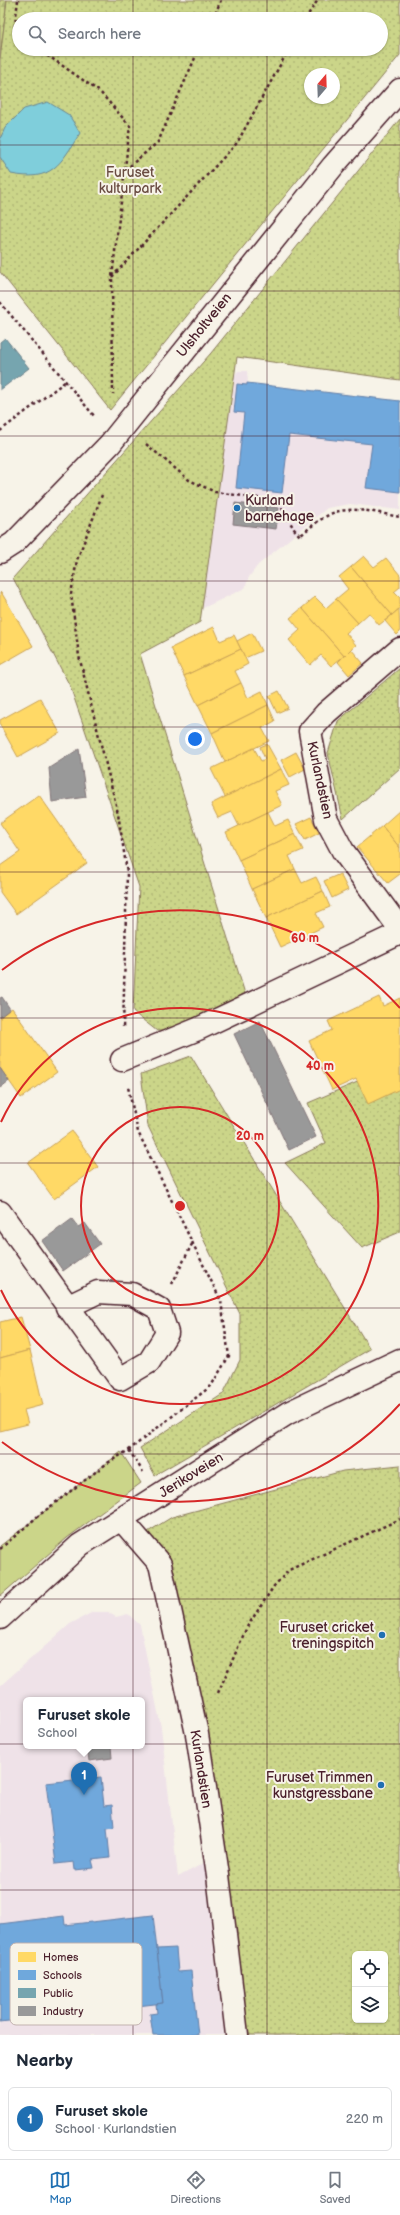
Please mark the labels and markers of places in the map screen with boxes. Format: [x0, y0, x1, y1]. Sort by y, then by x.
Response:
place label: Kurland barnehage [245, 492, 314, 525]
marker: Kurland barnehage [232, 503, 242, 513]
centre of rings [173, 1199, 187, 1213]
place label: Furuset cricket treningspitch [279, 1619, 375, 1652]
marker: Furuset cricket treningspitch [377, 1630, 387, 1640]
pin: 1 [71, 1762, 97, 1795]
place label: Furuset Trimmen kunstgressbane [266, 1769, 373, 1802]
marker: Furuset Trimmen kunstgressbane [376, 1780, 386, 1790]

